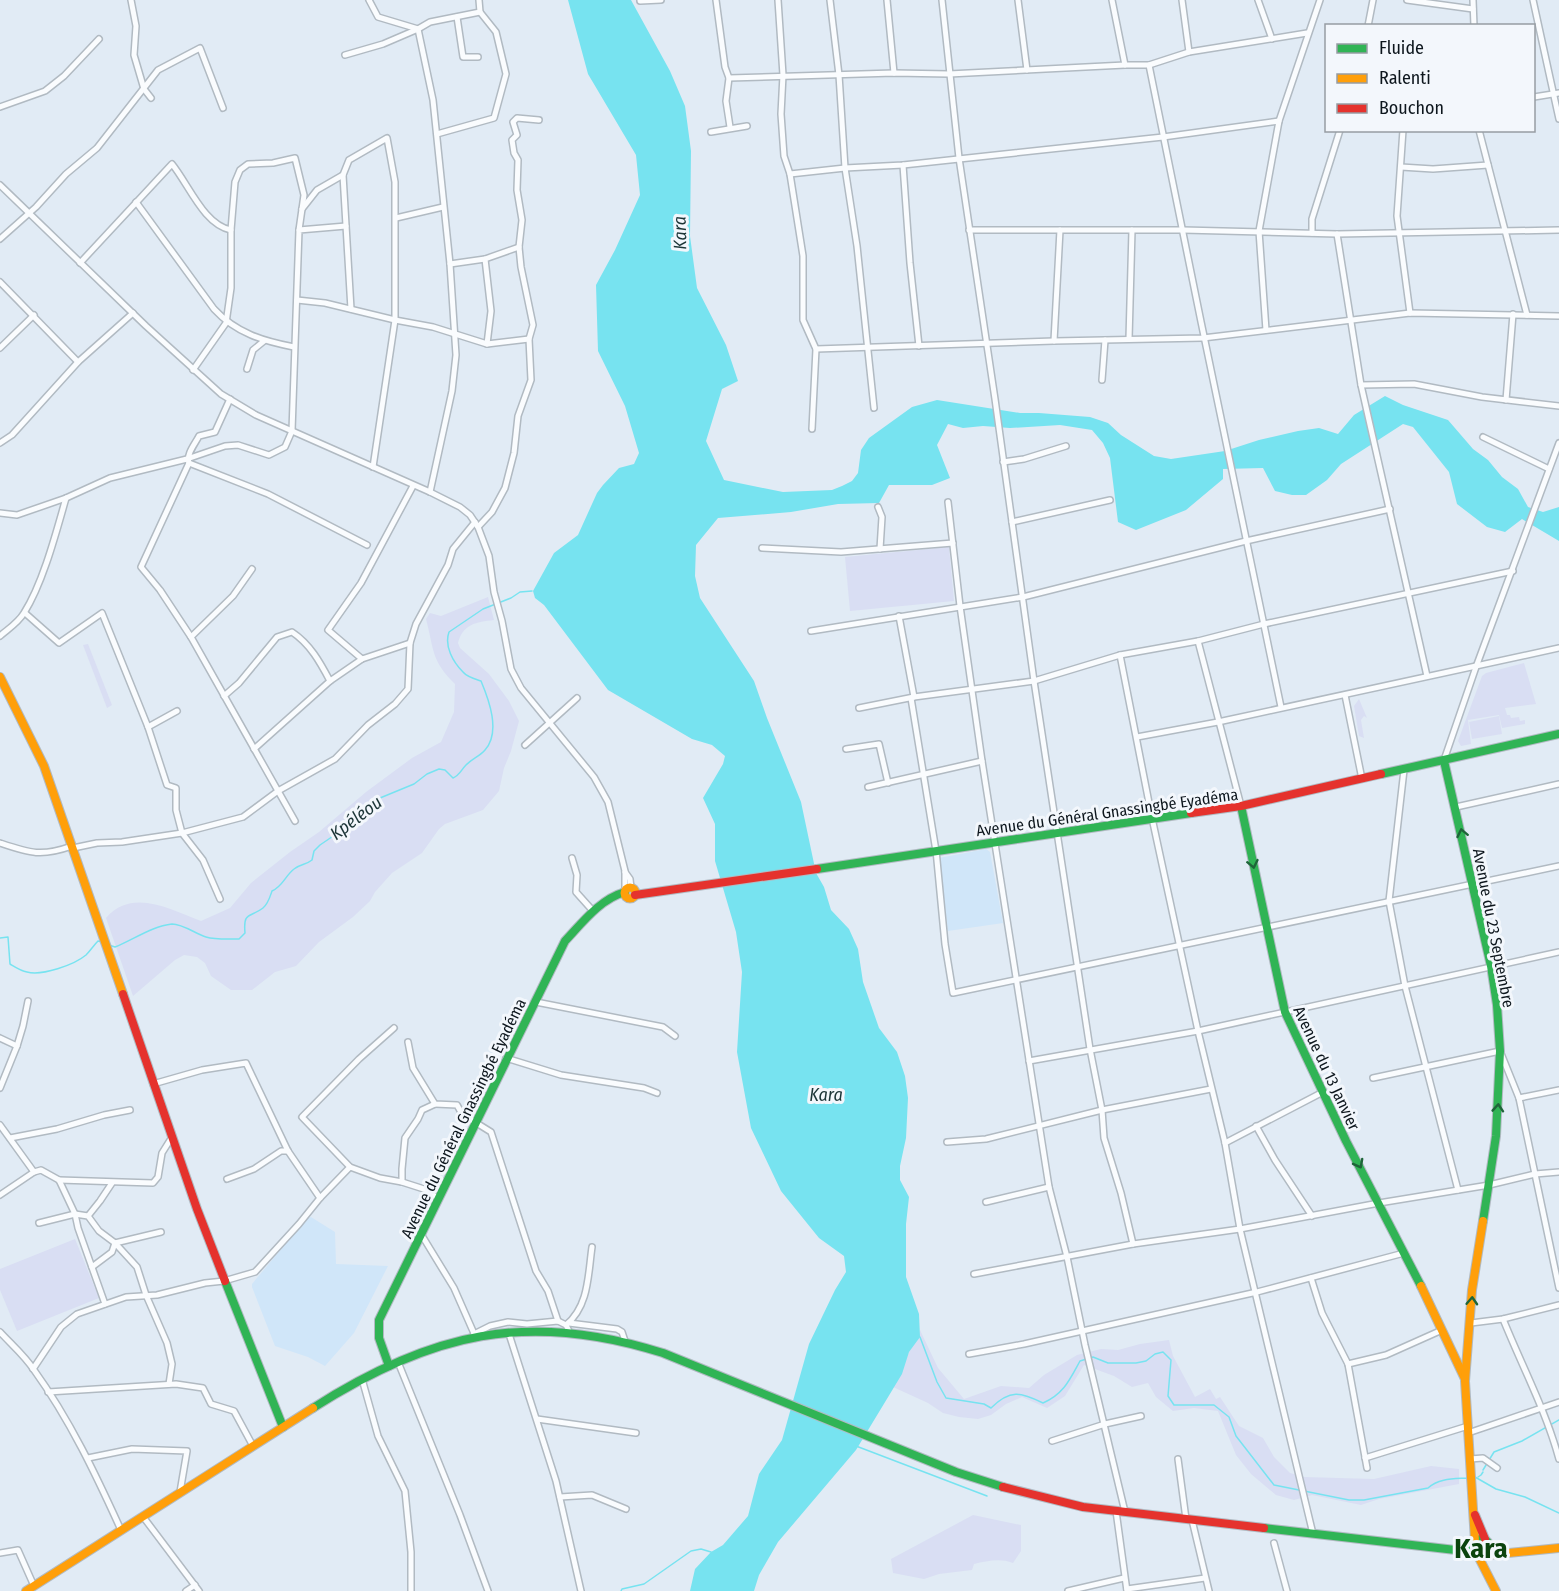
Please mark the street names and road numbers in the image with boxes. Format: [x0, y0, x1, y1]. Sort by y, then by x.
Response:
street label: Avenue du Général Gnassingbé Eyadéma [975, 785, 1239, 840]
street label: Avenue du 23 Septembre [1469, 847, 1518, 1009]
street label: Avenue du Général Gnassingbé Eyadéma [397, 995, 530, 1241]
street label: Avenue du 13 Janvier [1289, 1003, 1364, 1134]

